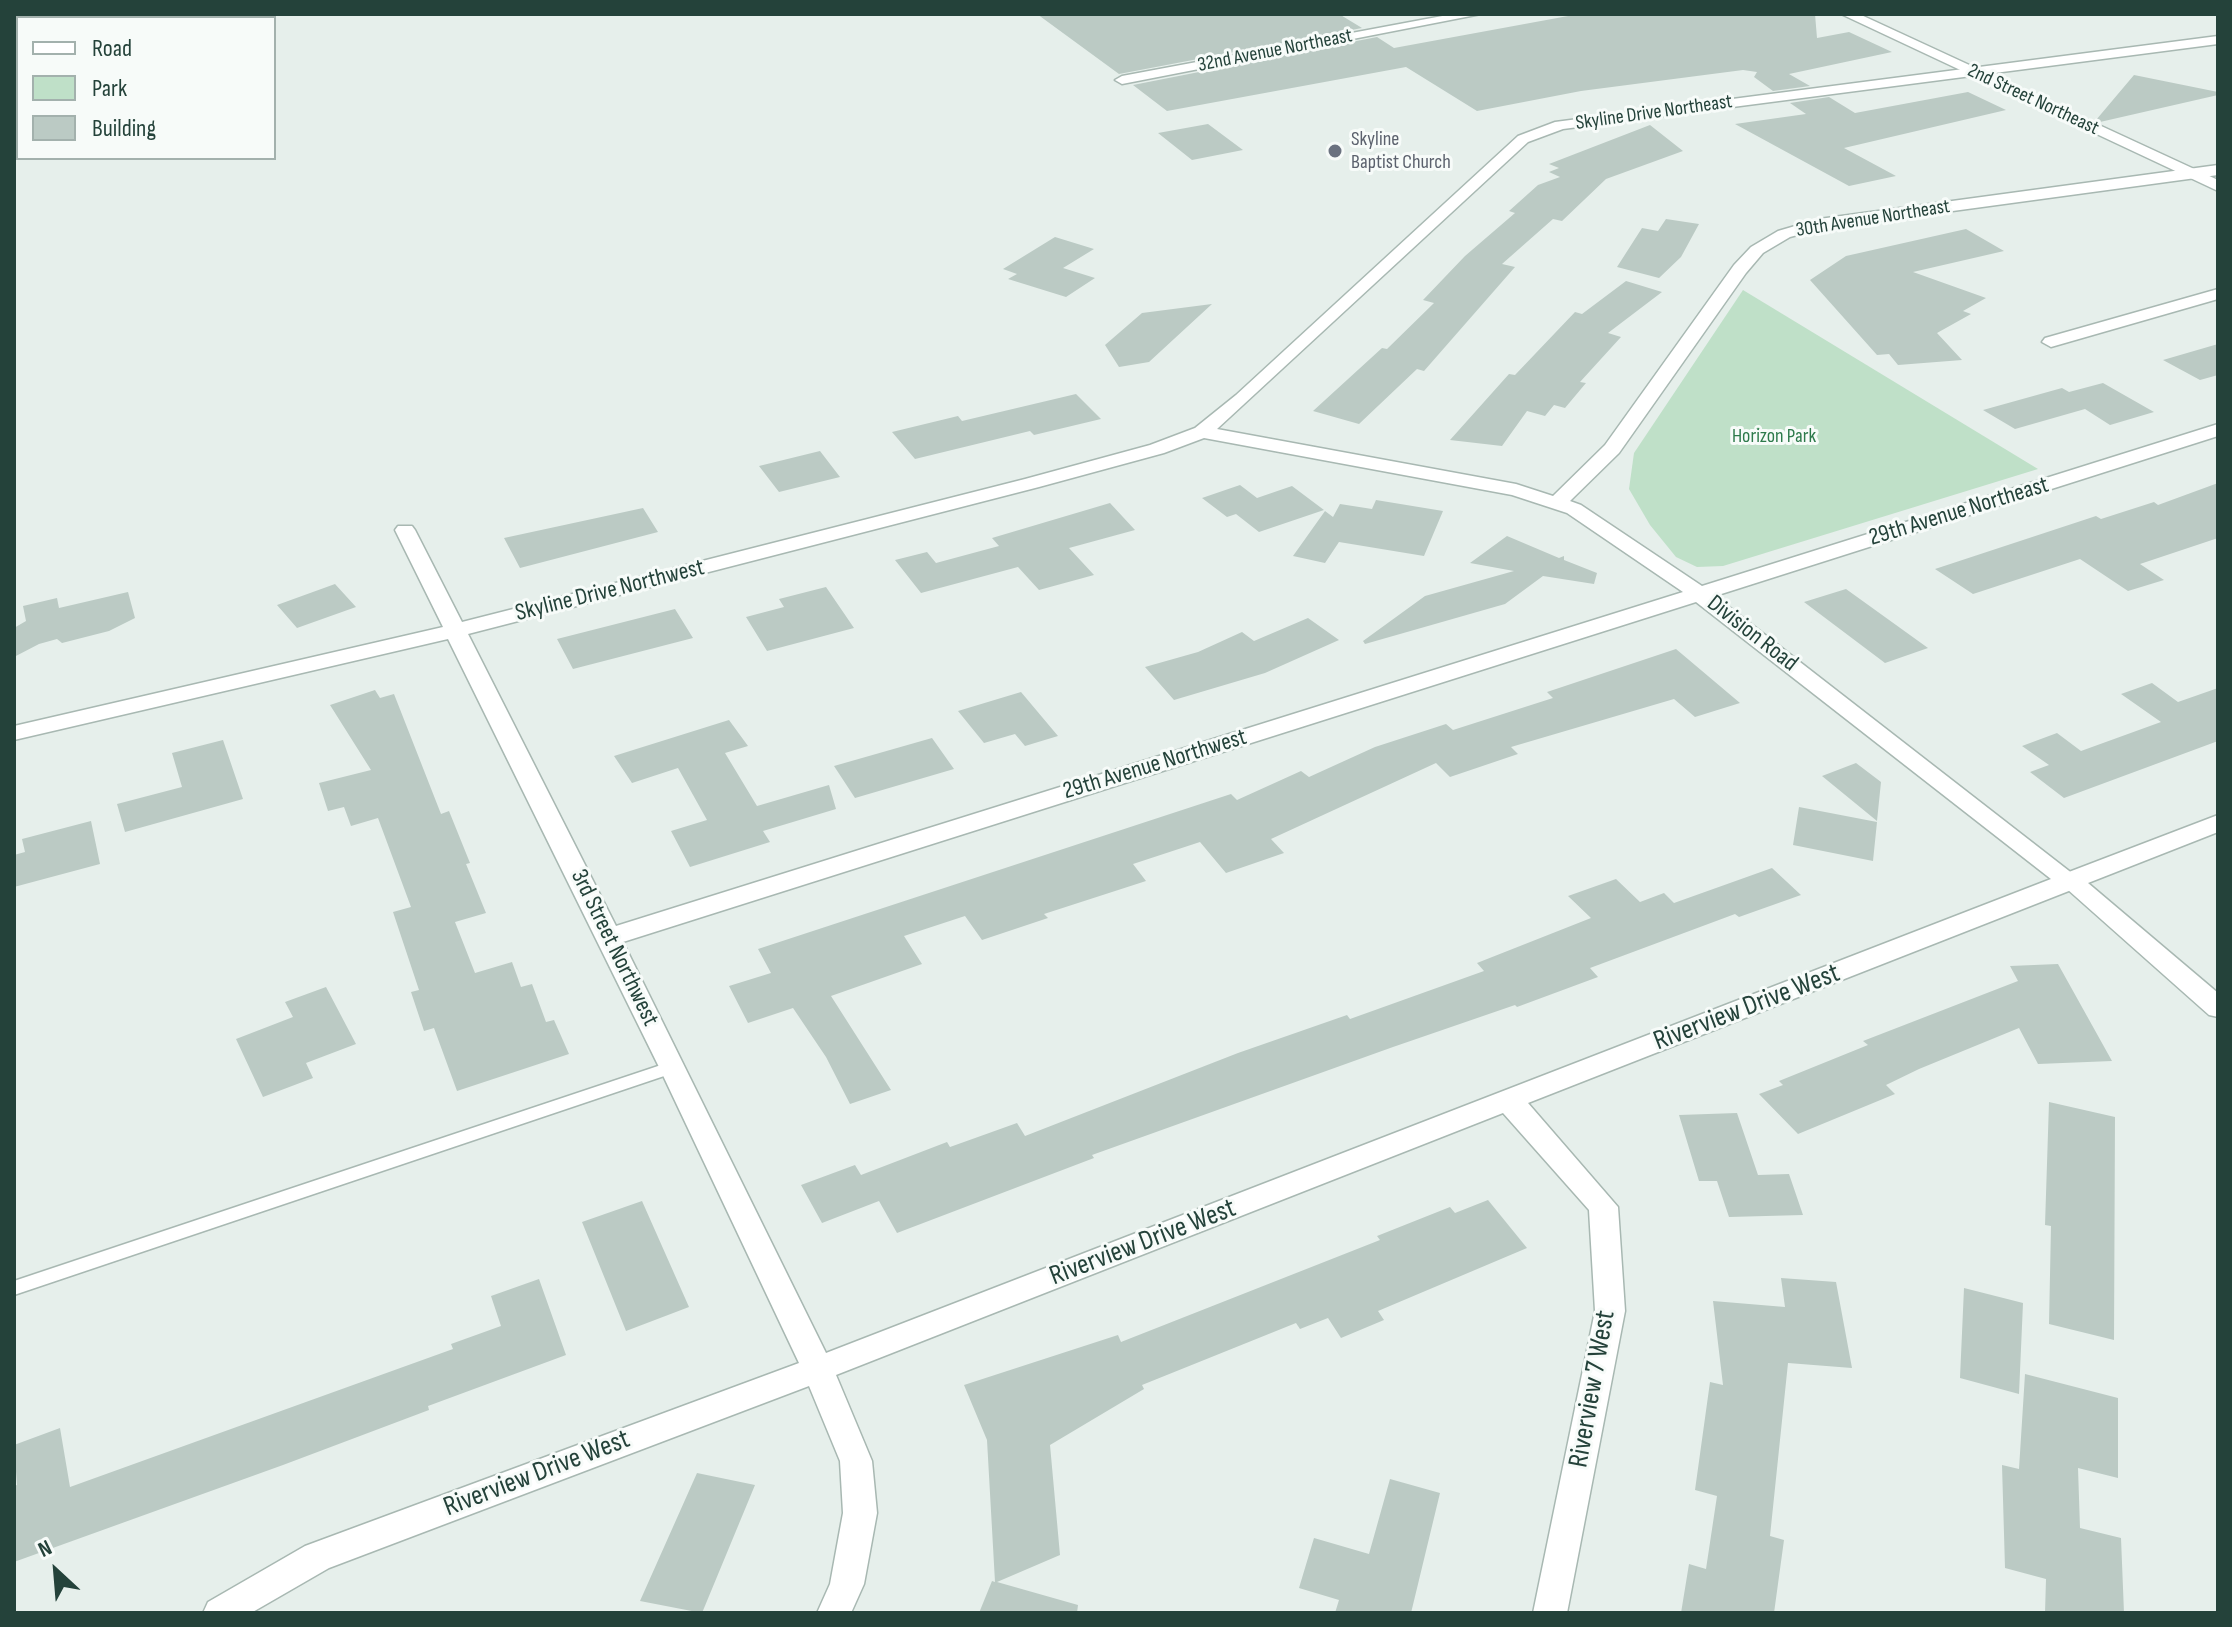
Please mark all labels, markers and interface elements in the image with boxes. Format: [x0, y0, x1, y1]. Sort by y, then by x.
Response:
legend [16, 16, 276, 160]
street label: 32nd Avenue Northeast [1196, 24, 1354, 78]
text: Road [92, 34, 132, 63]
street label: 2nd Street Northeast [1964, 59, 2102, 141]
text: Park [92, 74, 127, 103]
street label: Skyline Drive Northeast [1574, 90, 1734, 136]
text: Building [92, 114, 156, 143]
place label: Skyline Baptist Church [1351, 128, 1451, 175]
marker: Skyline Baptist Church [1326, 142, 1344, 160]
street label: 30th Avenue Northeast [1794, 195, 1952, 243]
park label: Horizon Park [1732, 425, 1816, 449]
street label: 29th Avenue Northeast [1866, 471, 2052, 553]
street label: Skyline Drive Northwest [513, 554, 707, 628]
street label: Division Road [1701, 590, 1803, 678]
street label: 29th Avenue Northwest [1060, 723, 1250, 807]
street label: 3rd Street Northwest [564, 865, 664, 1031]
street label: Riverview Drive West [1649, 957, 1845, 1059]
street label: Riverview Drive West [1045, 1192, 1241, 1294]
street label: Riverview 7 West [1563, 1308, 1623, 1470]
street label: Riverview Drive West [439, 1423, 635, 1525]
north arrow [16, 1531, 96, 1611]
text: N [34, 1534, 56, 1564]

